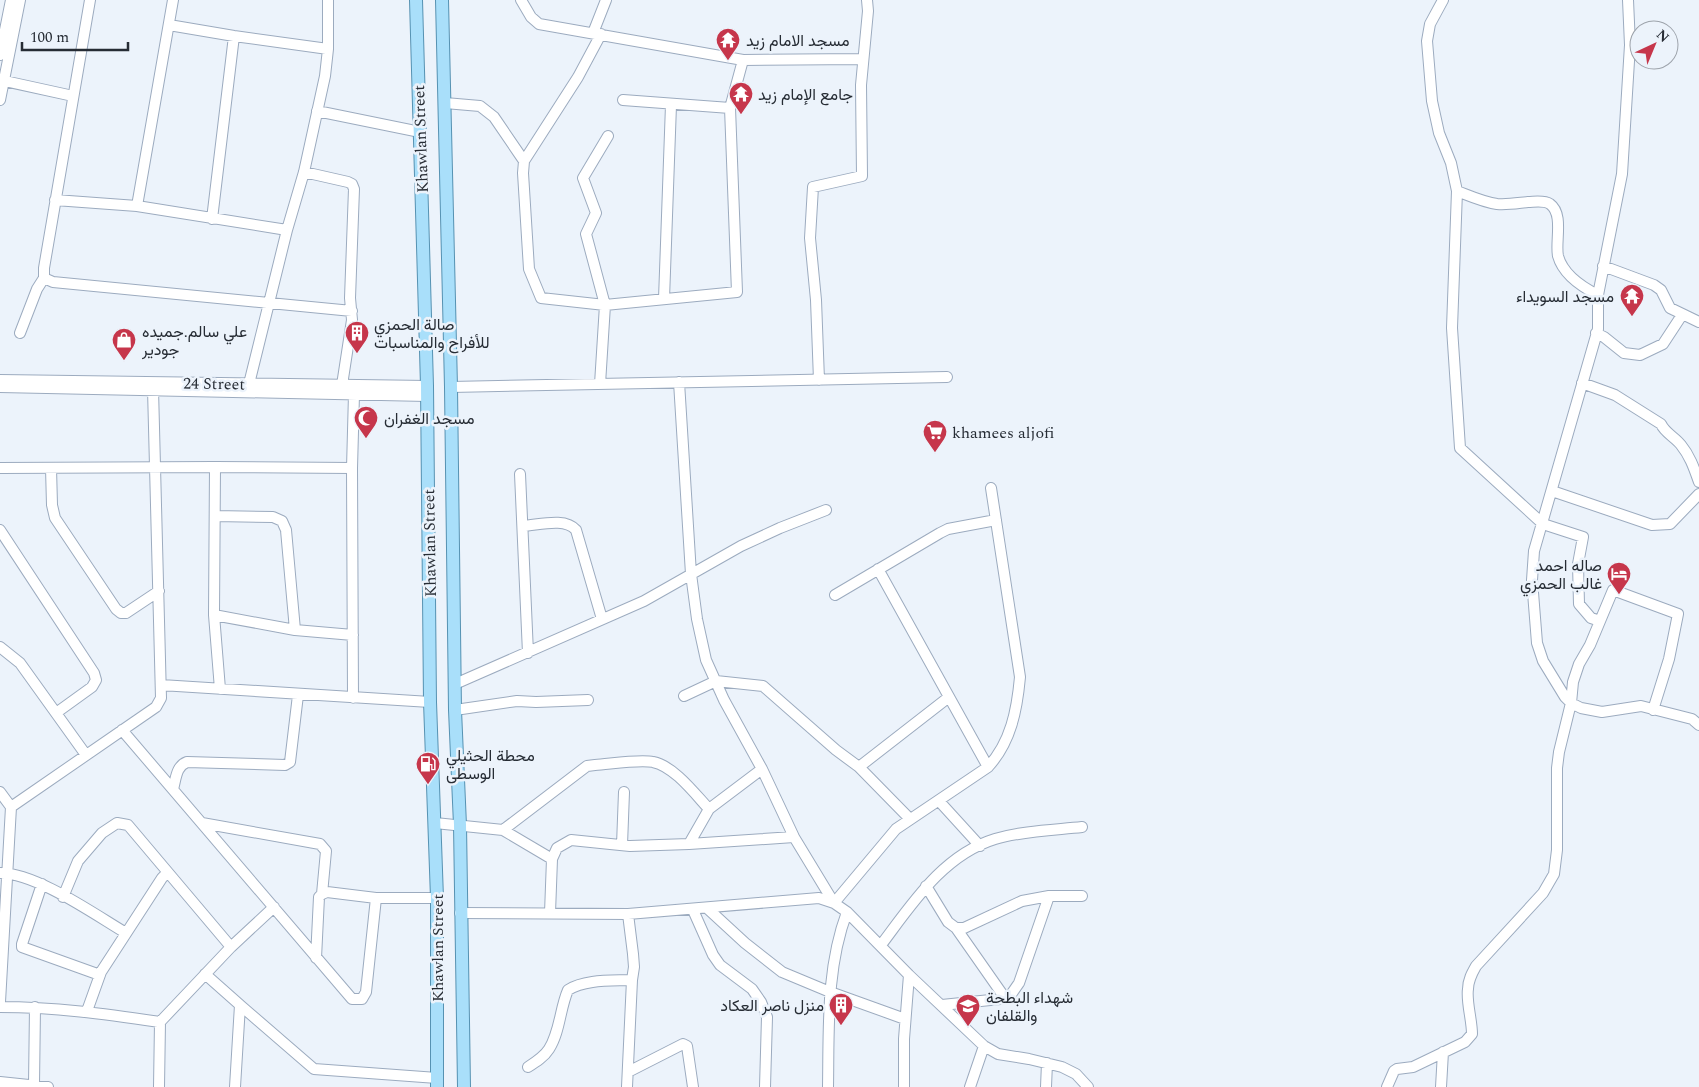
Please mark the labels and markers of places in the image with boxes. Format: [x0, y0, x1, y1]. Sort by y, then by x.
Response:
temple icon: مسجد الامام زيد [715, 27, 741, 61]
place label: مسجد الامام زيد [746, 29, 849, 53]
temple icon: جامع الإمام زيد [728, 81, 754, 115]
place label: جامع الإمام زيد [758, 83, 853, 107]
temple icon: مسجد السويداء [1619, 283, 1645, 317]
place label: مسجد السويداء [1516, 285, 1614, 309]
place label: صالة الحمزي للأفراح والمناسبات [374, 313, 490, 355]
place label: علي سالم.جميده جودير [141, 320, 247, 362]
building icon: صالة الحمزي للأفراح والمناسبات [344, 320, 370, 354]
shop icon: علي سالم.جميده جودير [111, 327, 137, 361]
mosque icon: مسجد الغفران [353, 405, 379, 439]
place label: مسجد الغفران [384, 407, 475, 431]
supermarket icon: khamees aljofi [922, 419, 948, 453]
place label: khamees aljofi [952, 421, 1055, 445]
place label: صاله احمد غالب الحمزي [1520, 554, 1602, 597]
hotel icon: صاله احمد غالب الحمزي [1606, 561, 1632, 595]
place label: محطة الحثيلي الوسطى [446, 744, 535, 786]
fuel station icon: محطة الحثيلي الوسطى [415, 751, 441, 785]
place label: شهداء البطحة والقلفان [986, 986, 1073, 1028]
building icon: منزل ناصر العكاد [828, 992, 854, 1026]
school or university icon: شهداء البطحة والقلفان [955, 993, 981, 1027]
place label: منزل ناصر العكاد [720, 994, 824, 1018]

